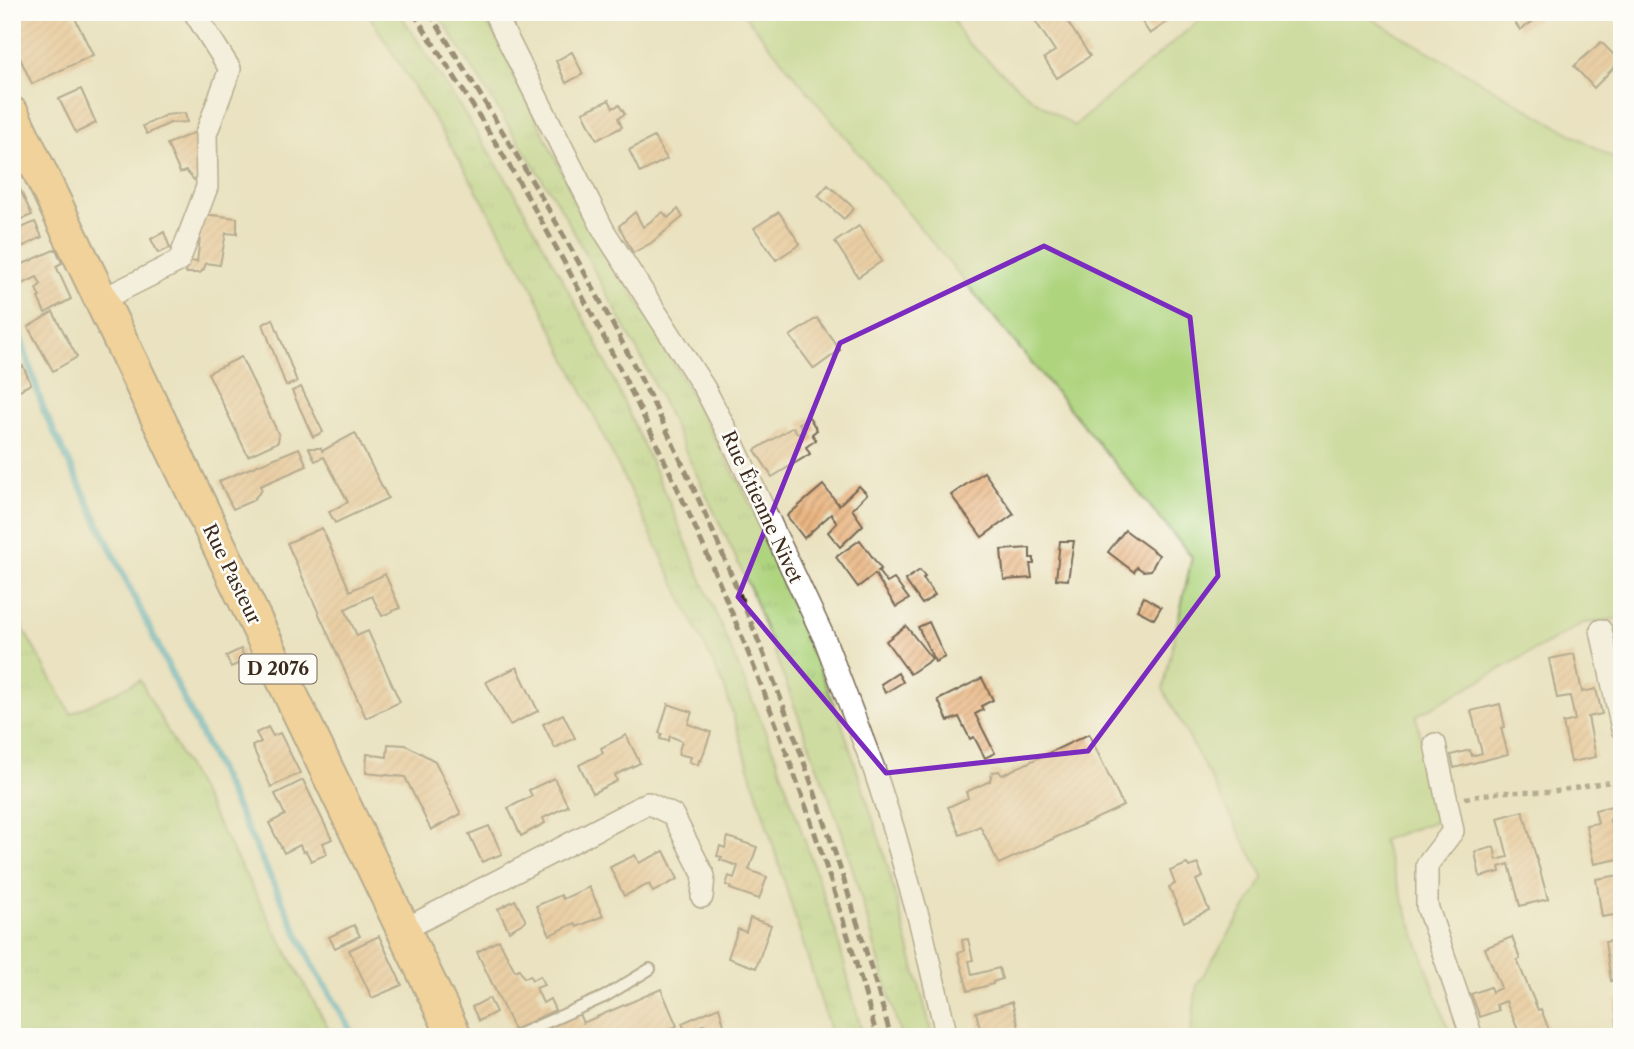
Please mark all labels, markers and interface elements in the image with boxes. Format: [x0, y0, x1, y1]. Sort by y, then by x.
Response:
street label: Rue Étienne Nivet [717, 427, 807, 587]
street label: Rue Pasteur [198, 520, 266, 628]
road number: D 2076 [240, 654, 316, 684]

